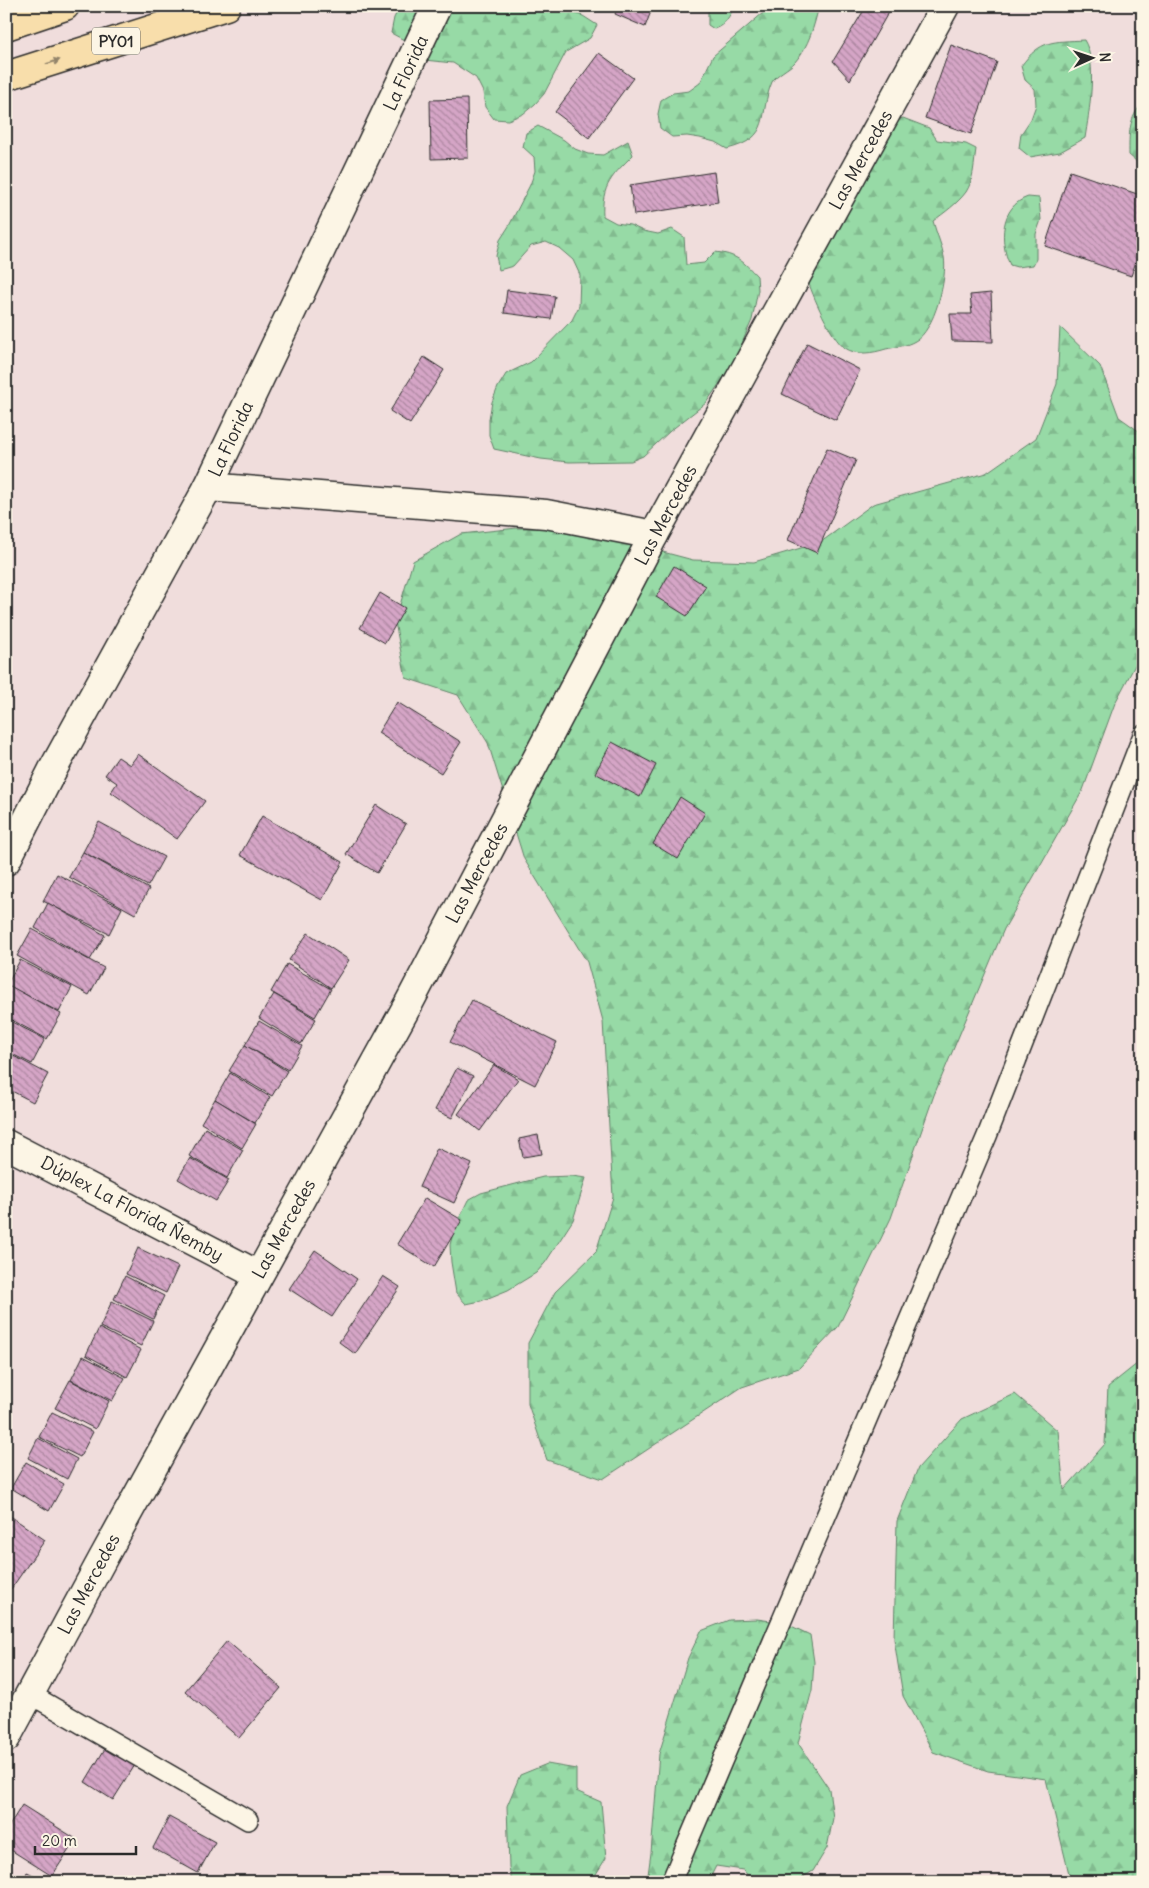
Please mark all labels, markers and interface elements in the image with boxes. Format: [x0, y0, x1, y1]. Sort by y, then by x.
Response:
road number: PY01 [92, 27, 140, 54]
street label: La Florida [378, 31, 433, 114]
north arrow [1066, 32, 1116, 82]
text: N [1096, 52, 1114, 63]
one-way arrow [45, 57, 60, 65]
street label: Las Mercedes [824, 106, 897, 214]
street label: La Florida [203, 397, 258, 480]
street label: Las Mercedes [629, 460, 702, 569]
street label: Las Mercedes [440, 818, 513, 927]
street label: Dúplex La Florida Ñemby [37, 1151, 227, 1266]
street label: Las Mercedes [247, 1175, 320, 1283]
street label: Las Mercedes [52, 1529, 125, 1638]
scale bar [35, 1823, 136, 1855]
text: 20 m [42, 1831, 77, 1850]

